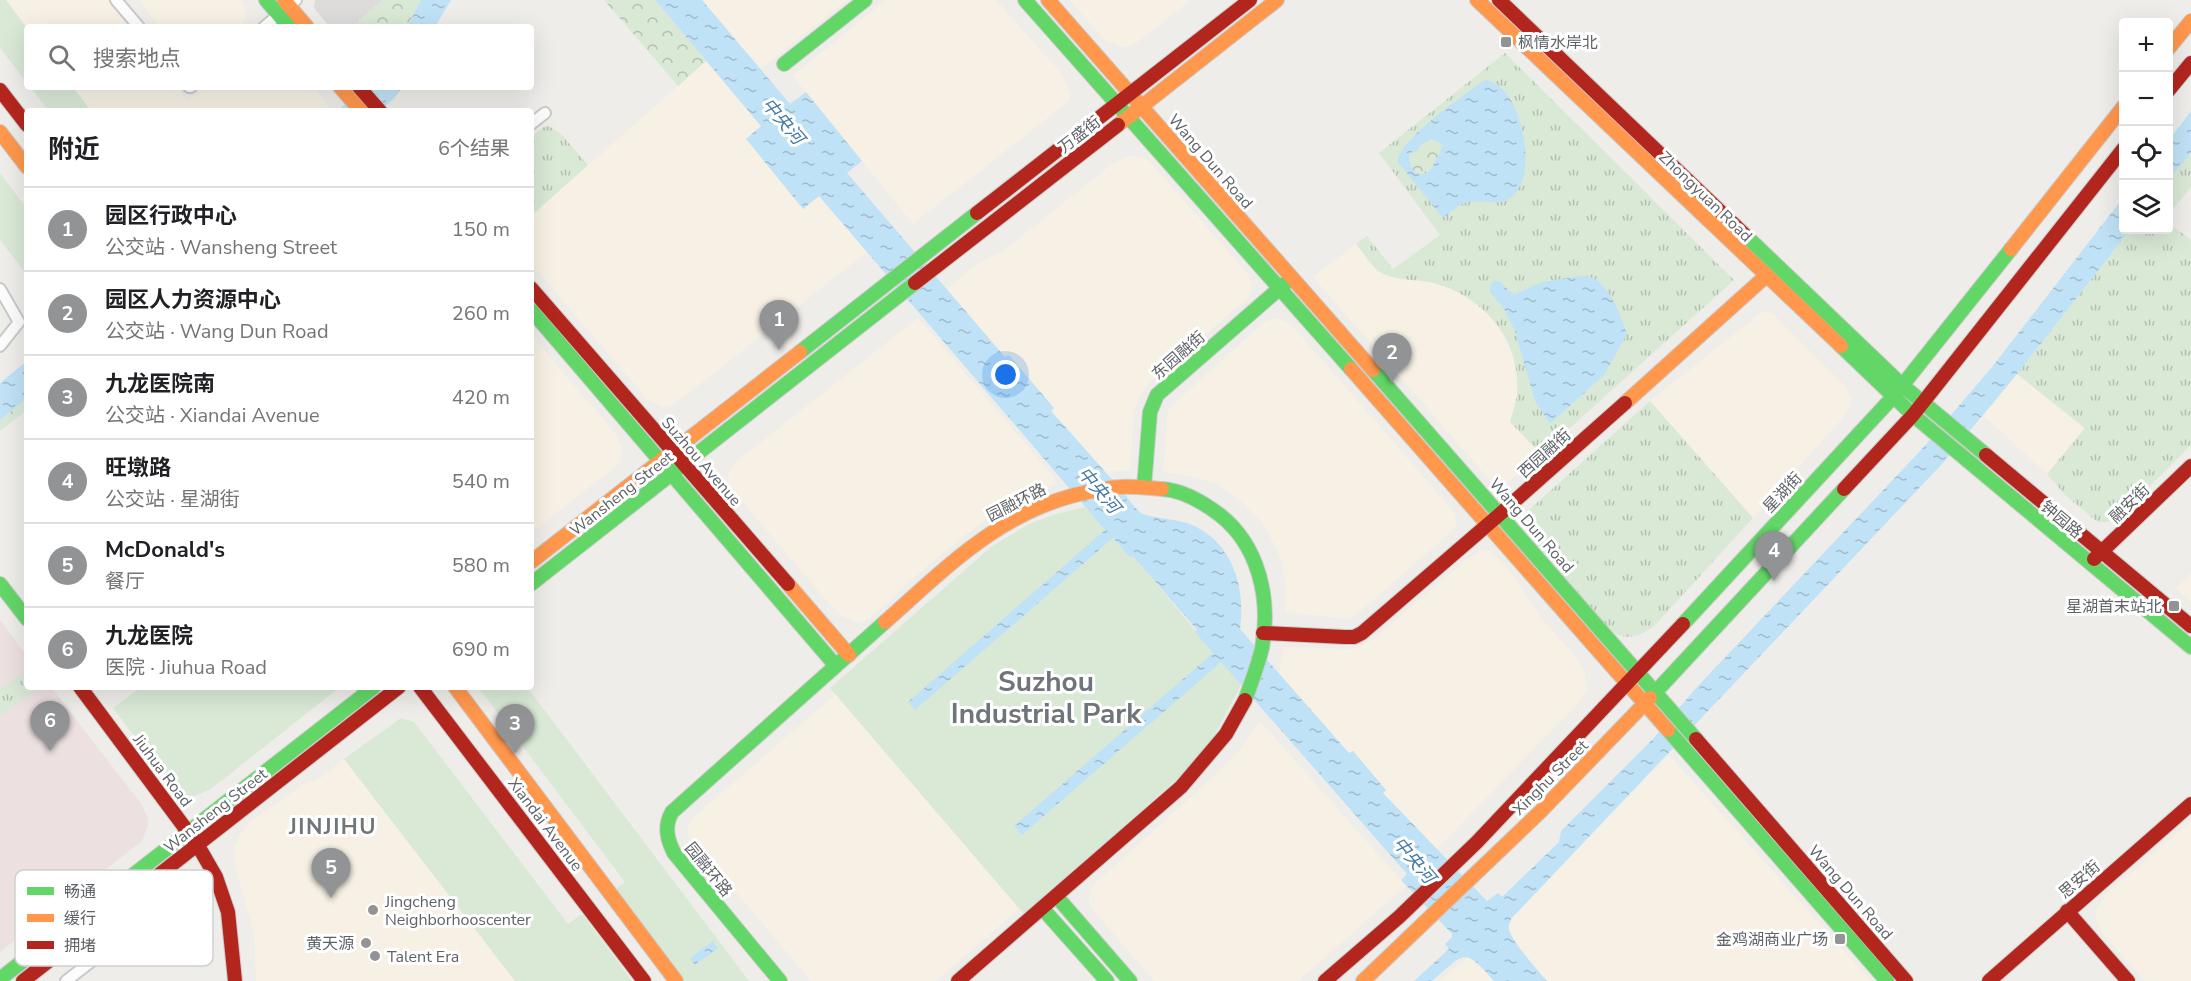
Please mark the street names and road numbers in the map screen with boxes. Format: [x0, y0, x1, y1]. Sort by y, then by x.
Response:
street label: Wang Dun Road [1163, 110, 1258, 214]
street label: 万盛街 [1054, 111, 1105, 158]
street label: Zhongyuan Road [1654, 146, 1757, 247]
street label: 东园融街 [1147, 326, 1210, 385]
street label: Suzhou Avenue [656, 412, 746, 511]
street label: 西园融街 [1514, 424, 1576, 483]
street label: Wansheng Street [565, 446, 678, 541]
street label: 星湖街 [1758, 468, 1807, 518]
street label: Wang Dun Road [1484, 474, 1579, 578]
street label: 园融环路 [983, 479, 1050, 527]
street label: 融安街 [2105, 479, 2155, 528]
street label: 钟园路 [2036, 496, 2087, 544]
street label: Jiuhua Road [127, 729, 197, 811]
street label: Xinghu Street [1508, 735, 1594, 820]
street label: Wansheng Street [159, 763, 272, 858]
street label: Xiandai Avenue [503, 773, 588, 876]
street label: 园融环路 [680, 838, 737, 901]
street label: Wang Dun Road [1803, 841, 1898, 945]
street label: 思安街 [2054, 856, 2105, 904]

